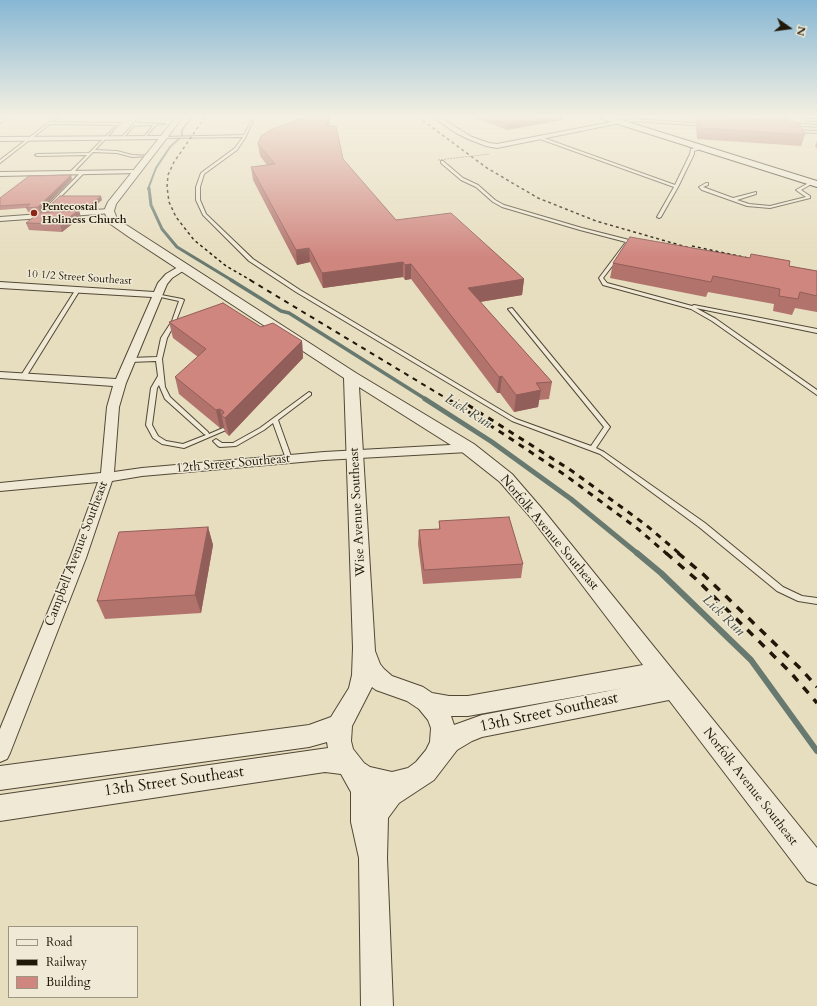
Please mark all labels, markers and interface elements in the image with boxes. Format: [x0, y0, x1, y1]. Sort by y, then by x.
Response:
north arrow [769, 8, 809, 48]
text: N [793, 25, 810, 37]
place label: Pentecostal Holiness Church [42, 200, 127, 226]
marker: Pentecostal Holiness Church [29, 208, 39, 218]
street label: 10 1/2 Street Southeast [26, 268, 132, 288]
water label: Lick Run [441, 391, 495, 433]
street label: Wise Avenue Southeast [347, 447, 369, 577]
street label: 12th Street Southeast [175, 451, 291, 477]
street label: Norfolk Avenue Southeast [496, 472, 602, 594]
street label: Campbell Avenue Southeast [42, 479, 112, 629]
water label: Lick Run [698, 592, 748, 640]
street label: 13th Street Southeast [478, 689, 620, 737]
street label: Norfolk Avenue Southeast [699, 725, 801, 849]
street label: 13th Street Southeast [103, 763, 245, 801]
legend [8, 926, 138, 998]
text: Road [46, 934, 72, 950]
text: Railway [46, 954, 87, 970]
text: Building [46, 974, 90, 990]

